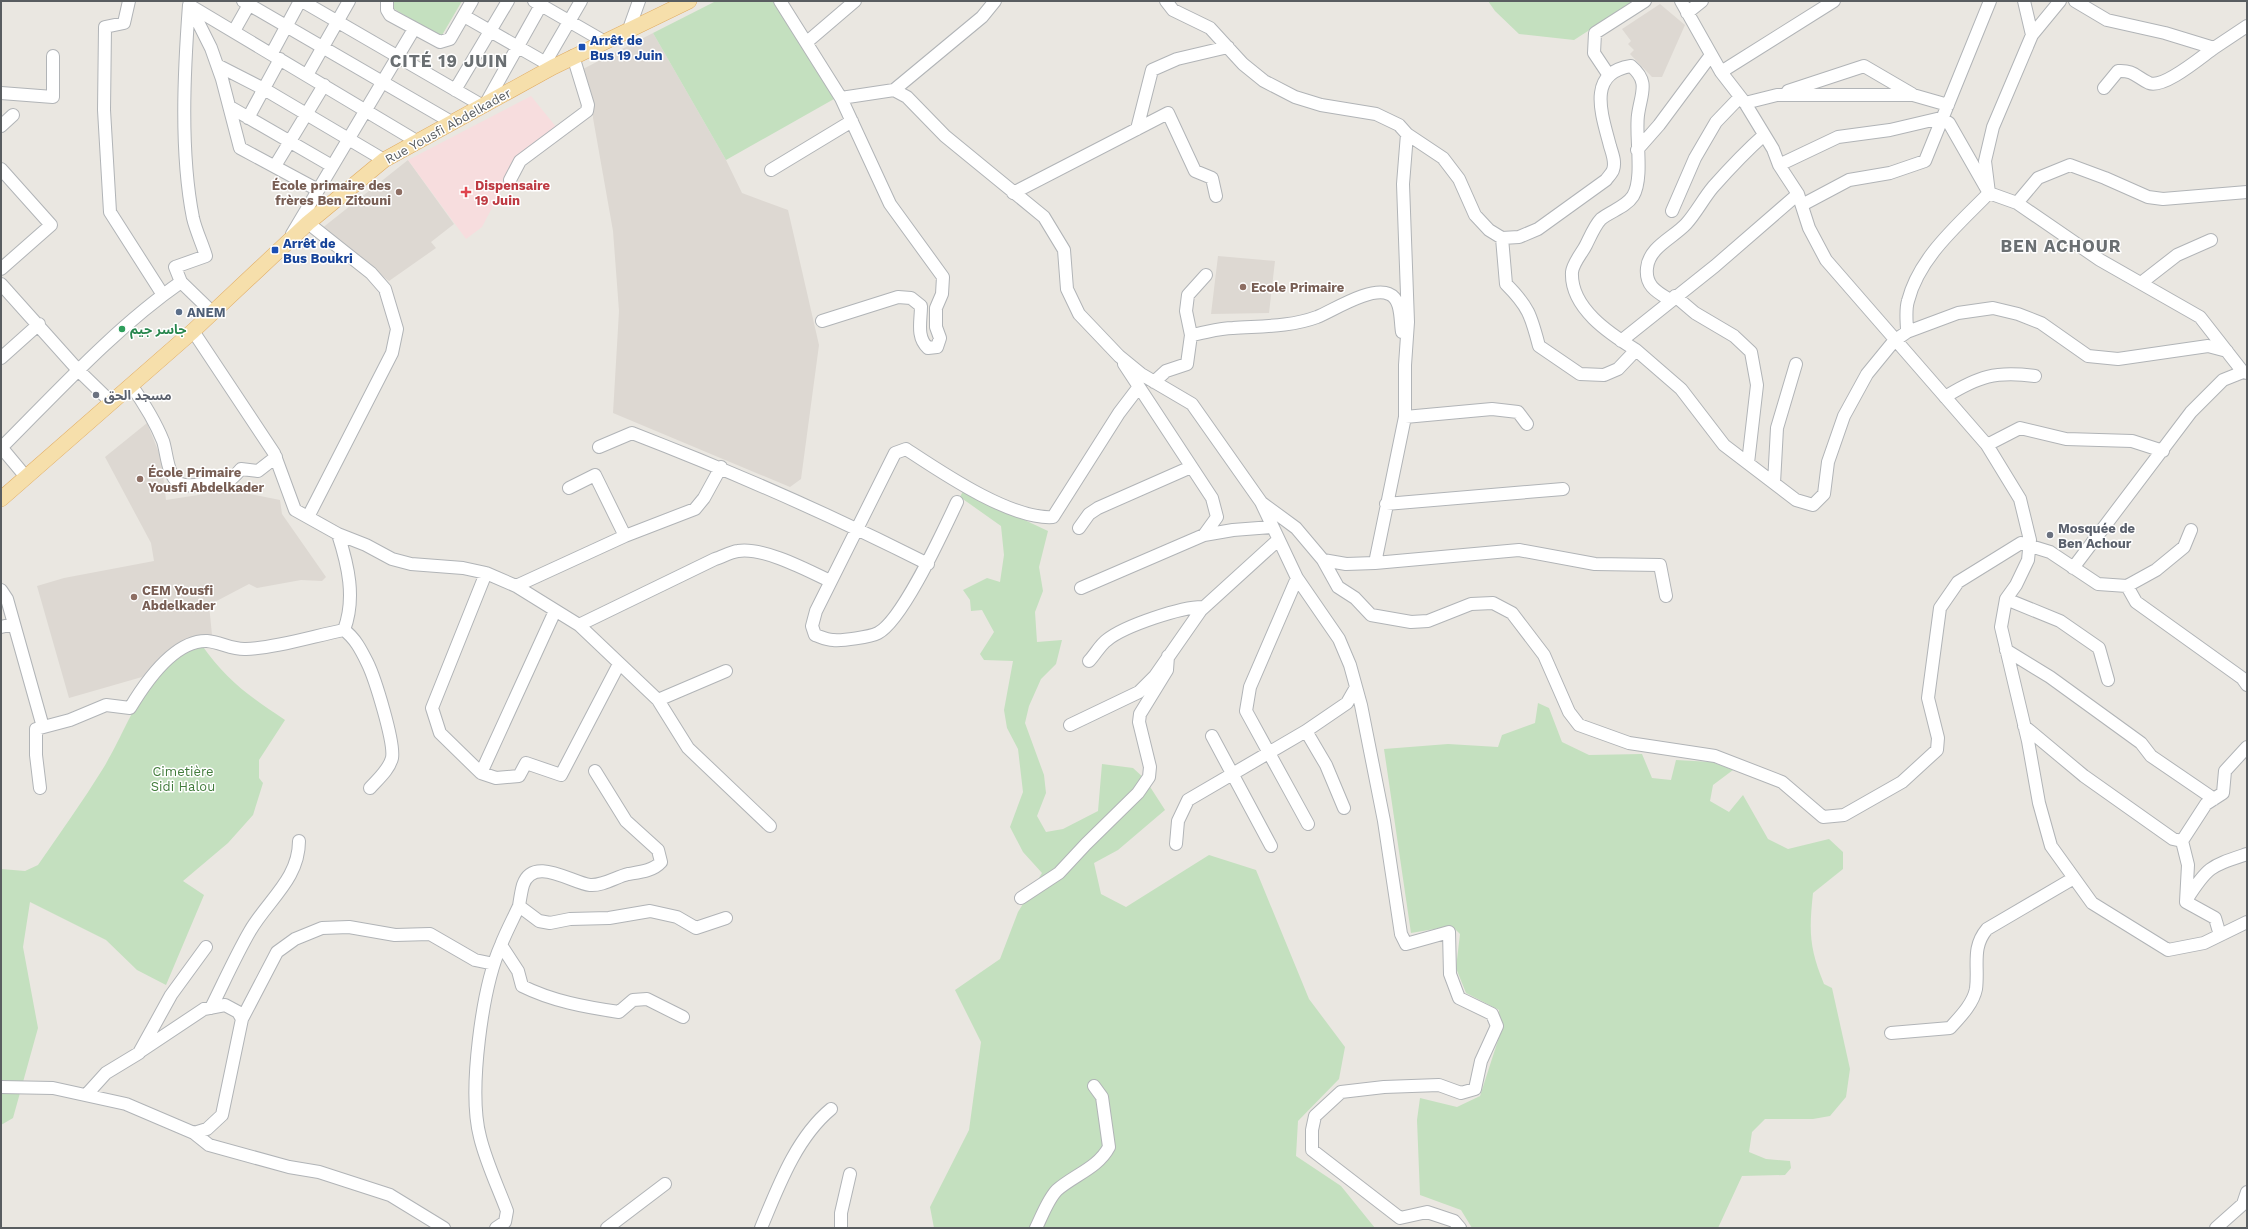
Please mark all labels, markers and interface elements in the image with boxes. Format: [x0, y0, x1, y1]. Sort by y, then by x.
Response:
place label: Arrêt de Bus 19 Juin [590, 33, 663, 63]
marker: Arrêt de Bus 19 Juin [577, 42, 587, 52]
district label: CITÉ 19 JUIN [390, 51, 508, 71]
street label: Rue Yousfi Abdelkader [382, 85, 514, 167]
place label: École primaire des frères Ben Zitouni [272, 177, 391, 208]
place label: Dispensaire 19 Juin [475, 178, 551, 208]
marker: Dispensaire 19 Juin [460, 186, 472, 198]
marker: École primaire des frères Ben Zitouni [394, 187, 404, 197]
place label: Arrêt de Bus Boukri [283, 236, 353, 266]
district label: BEN ACHOUR [2000, 236, 2122, 256]
marker: Arrêt de Bus Boukri [270, 245, 280, 255]
place label: Ecole Primaire [1251, 280, 1345, 295]
marker: Ecole Primaire [1238, 282, 1248, 292]
place label: ANEM [187, 305, 225, 320]
marker: ANEM [174, 307, 184, 317]
place label: جاسر جيم [130, 322, 186, 340]
marker: جاسر جيم [117, 324, 127, 334]
place label: مسجد الحق [104, 388, 171, 404]
marker: مسجد الحق [91, 390, 101, 400]
place label: École Primaire Yousfi Abdelkader [148, 464, 265, 495]
marker: École Primaire Yousfi Abdelkader [135, 474, 145, 484]
place label: Mosquée de Ben Achour [2058, 521, 2136, 551]
marker: Mosquée de Ben Achour [2045, 530, 2055, 540]
place label: CEM Yousfi Abdelkader [142, 583, 216, 613]
marker: CEM Yousfi Abdelkader [129, 592, 139, 602]
park label: Cimetière Sidi Halou [151, 764, 215, 794]

